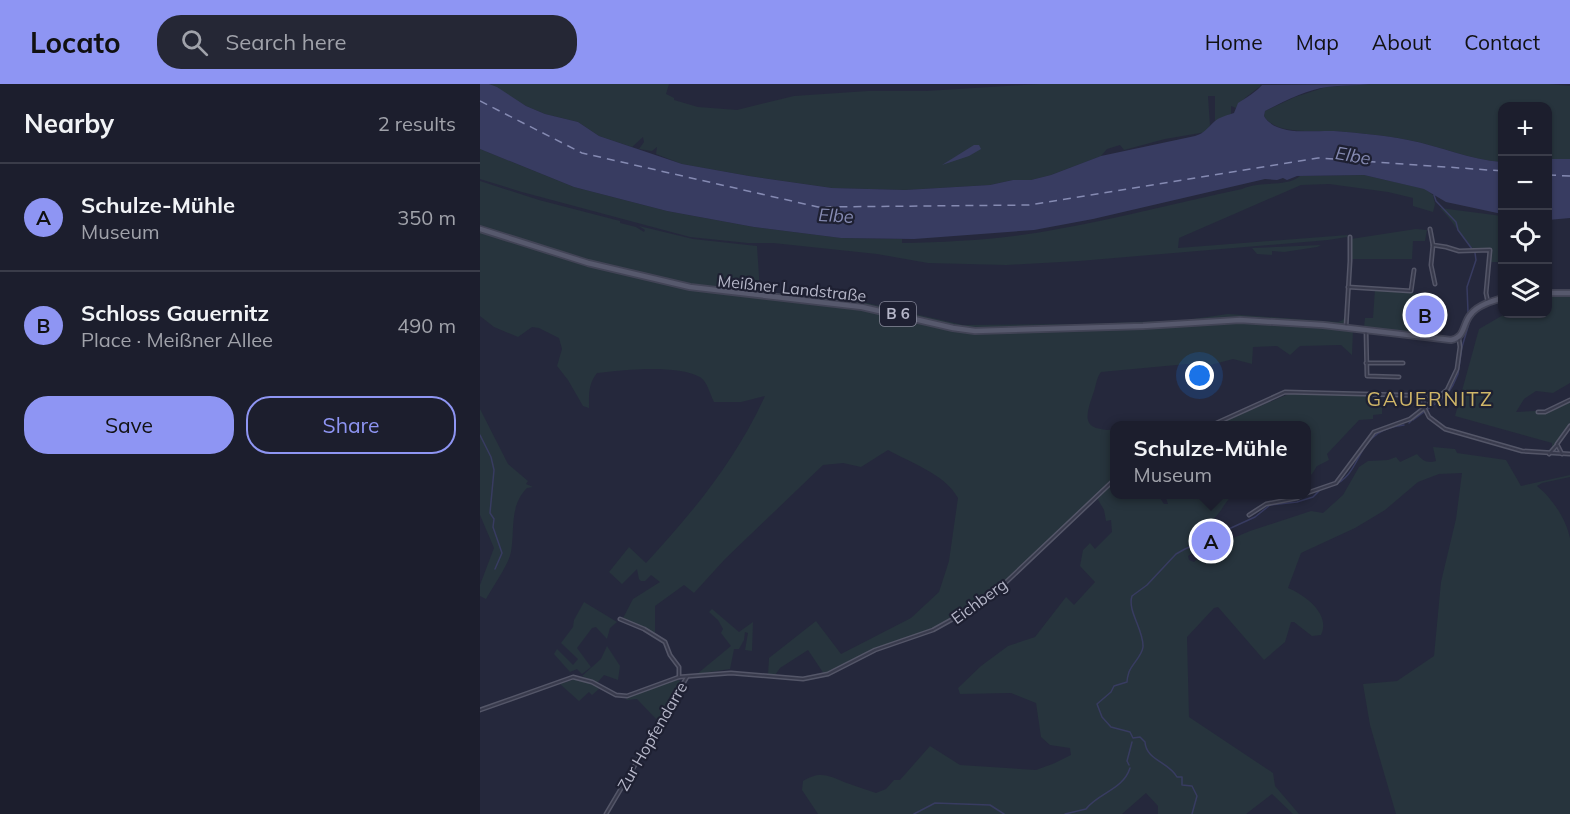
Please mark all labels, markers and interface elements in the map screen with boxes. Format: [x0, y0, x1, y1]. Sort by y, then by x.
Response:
search box [157, 15, 577, 69]
text: Locato [30, 25, 121, 60]
icon: search [178, 26, 211, 59]
text: Search here [226, 28, 346, 56]
text: Home [1205, 29, 1263, 55]
text: Map [1296, 29, 1339, 55]
text: About [1372, 29, 1431, 55]
text: Contact [1464, 29, 1540, 55]
map controls [1498, 102, 1552, 318]
button: + [1498, 102, 1552, 156]
text: Nearby [24, 107, 114, 140]
text: 2 results [378, 111, 456, 136]
water label: Elbe [1334, 141, 1373, 170]
button: − [1498, 156, 1552, 210]
text: Schulze-Mühle [81, 191, 235, 219]
water label: Elbe [818, 203, 855, 228]
text: A [36, 205, 51, 230]
text: 350 m [397, 205, 456, 230]
button: locate [1498, 210, 1552, 264]
text: Museum [81, 219, 160, 244]
button: layers [1498, 264, 1552, 318]
street label: Meißner Landstraße [717, 270, 867, 306]
pin: B [1406, 292, 1444, 338]
text: Schloss Gauernitz [81, 299, 269, 327]
road number: B 6 [880, 302, 916, 326]
text: B [37, 313, 50, 338]
text: 490 m [397, 313, 456, 338]
text: Place · Meißner Allee [81, 327, 273, 352]
your location [1185, 361, 1214, 390]
district label: GAUERNITZ [1367, 386, 1493, 411]
button: Save [24, 396, 234, 454]
button: Share [246, 396, 456, 454]
popup [1110, 421, 1311, 499]
text: Schulze-Mühle [1133, 434, 1288, 462]
text: Museum [1133, 462, 1212, 487]
pin: A [1192, 518, 1230, 564]
street label: Eichberg [947, 574, 1011, 628]
street label: Zur Hopfendarre [613, 678, 691, 794]

